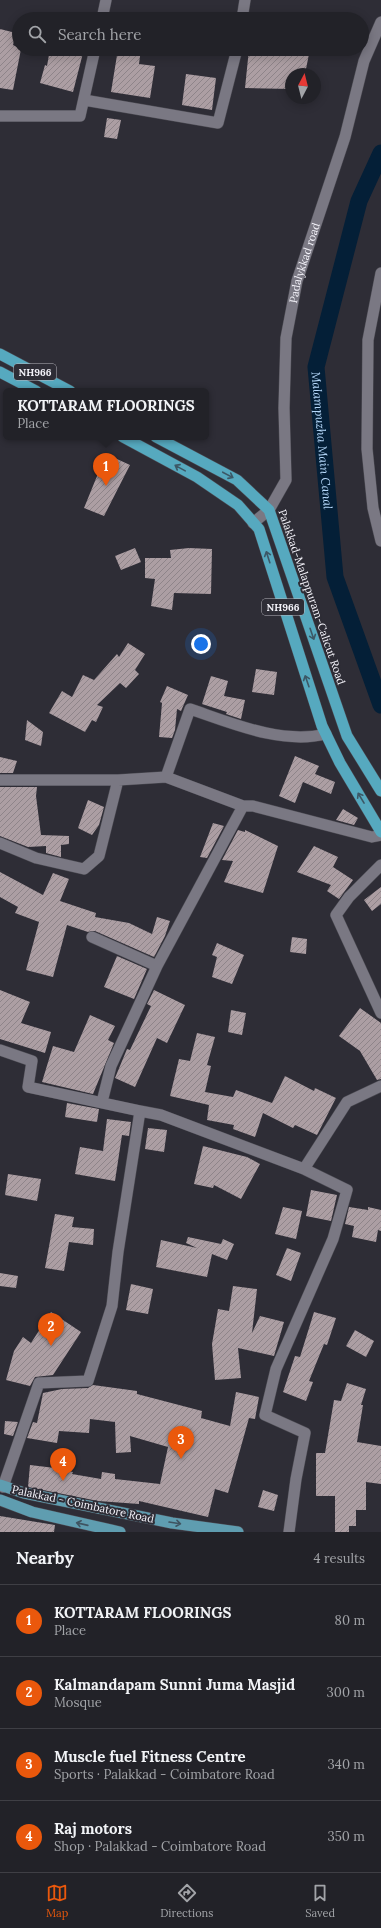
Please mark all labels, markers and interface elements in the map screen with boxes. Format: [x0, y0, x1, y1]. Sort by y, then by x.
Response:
search box [12, 12, 369, 56]
icon: search [26, 23, 48, 45]
text: Search here [58, 25, 141, 44]
north arrow [285, 68, 321, 104]
street label: Padalykkad road [286, 220, 323, 304]
road number: NH966 [14, 364, 56, 380]
water label: Malampuzha Main Canal [309, 371, 336, 511]
popup [3, 388, 209, 440]
text: KOTTARAM FLOORINGS [17, 396, 195, 415]
text: Place [17, 415, 49, 432]
pin: 1 [93, 453, 119, 486]
one-way arrow [174, 463, 186, 471]
one-way arrow [222, 472, 234, 479]
street label: Palakkad-Malappuram-Calicut Road [275, 508, 349, 687]
one-way arrow [263, 551, 271, 563]
road number: NH966 [262, 599, 304, 615]
one-way arrow [308, 628, 316, 640]
your location [191, 634, 211, 654]
one-way arrow [302, 675, 310, 687]
one-way arrow [356, 792, 364, 804]
pin: 2 [38, 1313, 64, 1346]
pin: 3 [168, 1426, 194, 1459]
pin: 4 [50, 1448, 76, 1481]
street label: Palakkad - Coimbatore Road [11, 1482, 156, 1526]
one-way arrow [76, 1519, 89, 1527]
one-way arrow [168, 1519, 181, 1527]
text: Nearby [16, 1547, 74, 1569]
text: 4 results [314, 1550, 365, 1567]
text: KOTTARAM FLOORINGS [54, 1603, 232, 1622]
text: 1 [26, 1612, 32, 1629]
text: 80 m [335, 1612, 365, 1629]
text: Place [54, 1622, 86, 1639]
text: Kalmandapam Sunni Juma Masjid [54, 1675, 295, 1694]
text: 2 [26, 1684, 32, 1701]
text: 300 m [327, 1684, 365, 1701]
text: Mosque [54, 1694, 102, 1711]
text: Muscle fuel Fitness Centre [54, 1747, 246, 1766]
text: 3 [25, 1756, 33, 1773]
text: 340 m [328, 1756, 365, 1773]
text: Sports · Palakkad - Coimbatore Road [54, 1766, 275, 1783]
text: Raj motors [54, 1819, 132, 1838]
text: 4 [25, 1828, 33, 1845]
text: 350 m [328, 1828, 365, 1845]
text: Shop · Palakkad - Coimbatore Road [54, 1838, 266, 1855]
tab: Map [46, 1882, 68, 1920]
tab: Directions [160, 1882, 213, 1920]
tab: Saved [305, 1882, 335, 1920]

